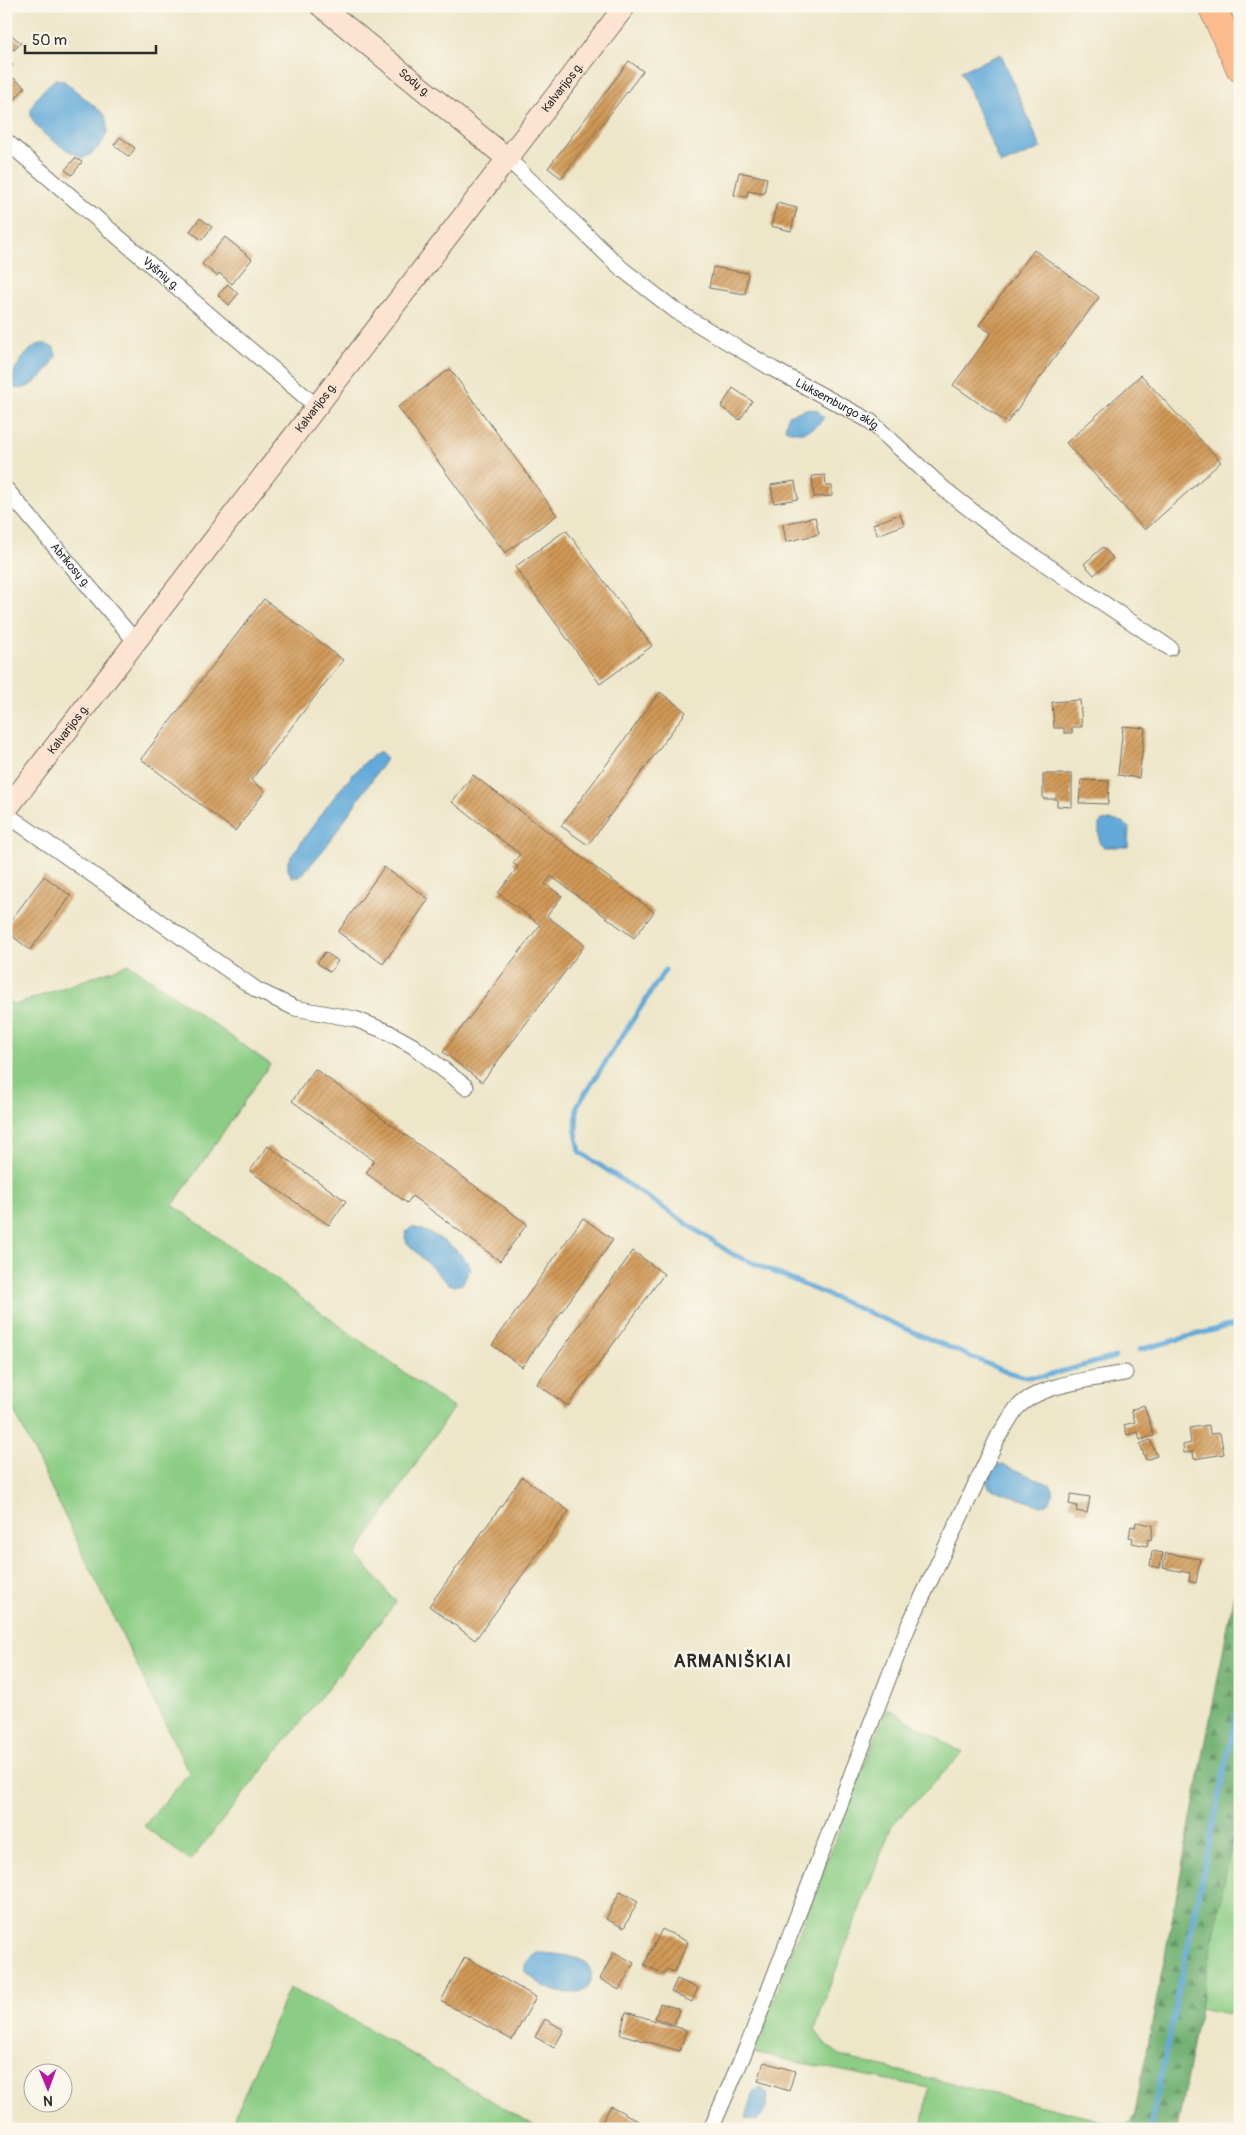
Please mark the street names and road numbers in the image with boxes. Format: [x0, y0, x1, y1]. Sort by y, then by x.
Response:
street label: Kalvarijos g. [539, 60, 587, 116]
street label: Sodų g. [395, 66, 433, 100]
street label: Vyšnių g. [139, 254, 182, 294]
street label: Liuksemburgo aklg. [793, 375, 883, 435]
street label: Kalvarijos g. [292, 380, 340, 436]
street label: Abrikosų g. [47, 540, 94, 591]
street label: Kalvarijos g. [45, 701, 93, 758]

